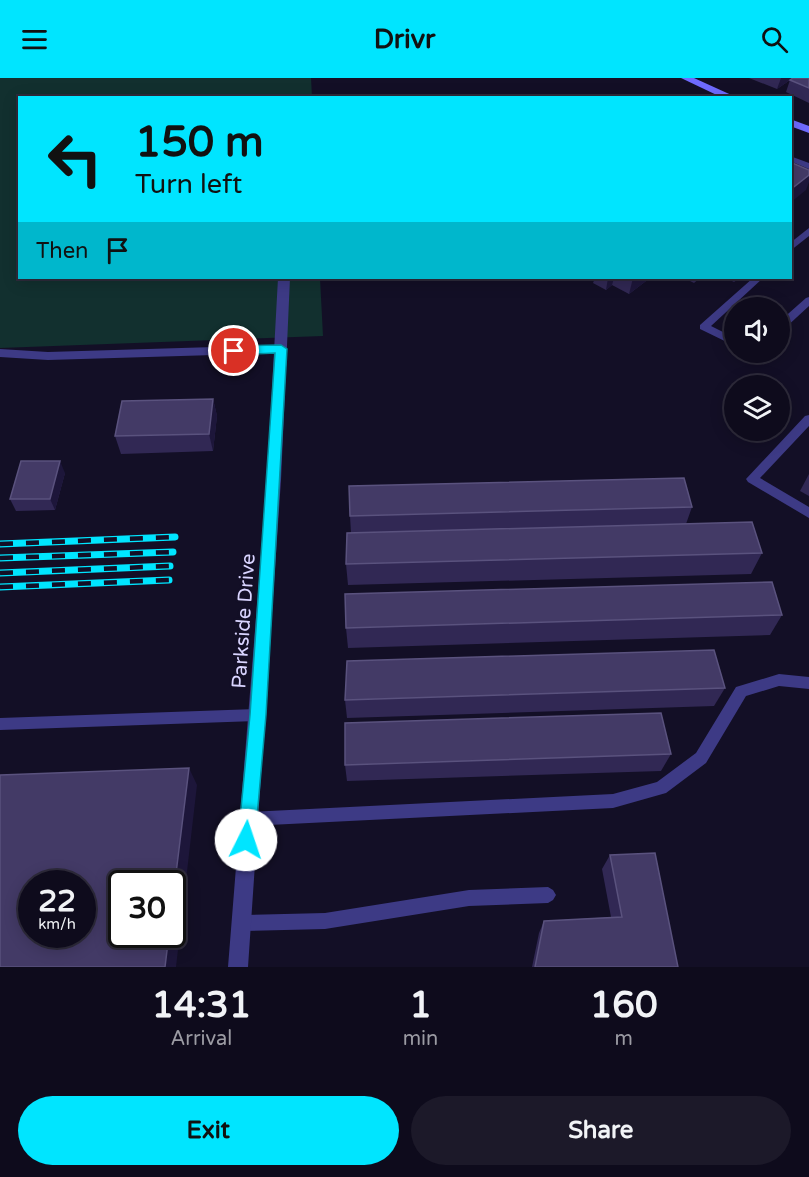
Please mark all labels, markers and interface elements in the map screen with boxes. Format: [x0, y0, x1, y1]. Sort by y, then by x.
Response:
icon: menu [18, 23, 51, 56]
text: Drivr [374, 23, 435, 56]
icon: search [758, 23, 791, 56]
text: 150 m [135, 117, 264, 168]
icon: left [36, 120, 114, 198]
text: Turn left [135, 168, 242, 201]
icon: arrive [101, 234, 134, 267]
text: Then [36, 238, 89, 264]
map controls [724, 297, 790, 441]
button: sound [724, 297, 790, 363]
pin [208, 325, 259, 376]
icon: arrive [217, 334, 250, 367]
button: layers [724, 375, 790, 441]
street label: Parkside Drive [227, 553, 261, 690]
position arrow [214, 808, 278, 872]
speed limit sign: 30 [108, 870, 186, 948]
text: 22 [38, 883, 76, 920]
text: km/h [38, 915, 76, 933]
text: 14:31 [151, 984, 251, 1027]
text: 1 [409, 984, 432, 1027]
text: 160 [590, 984, 658, 1027]
text: Arrival [170, 1027, 232, 1051]
text: min [403, 1027, 438, 1051]
text: m [614, 1027, 633, 1051]
button: Exit [18, 1096, 399, 1165]
button: Share [411, 1096, 791, 1165]

